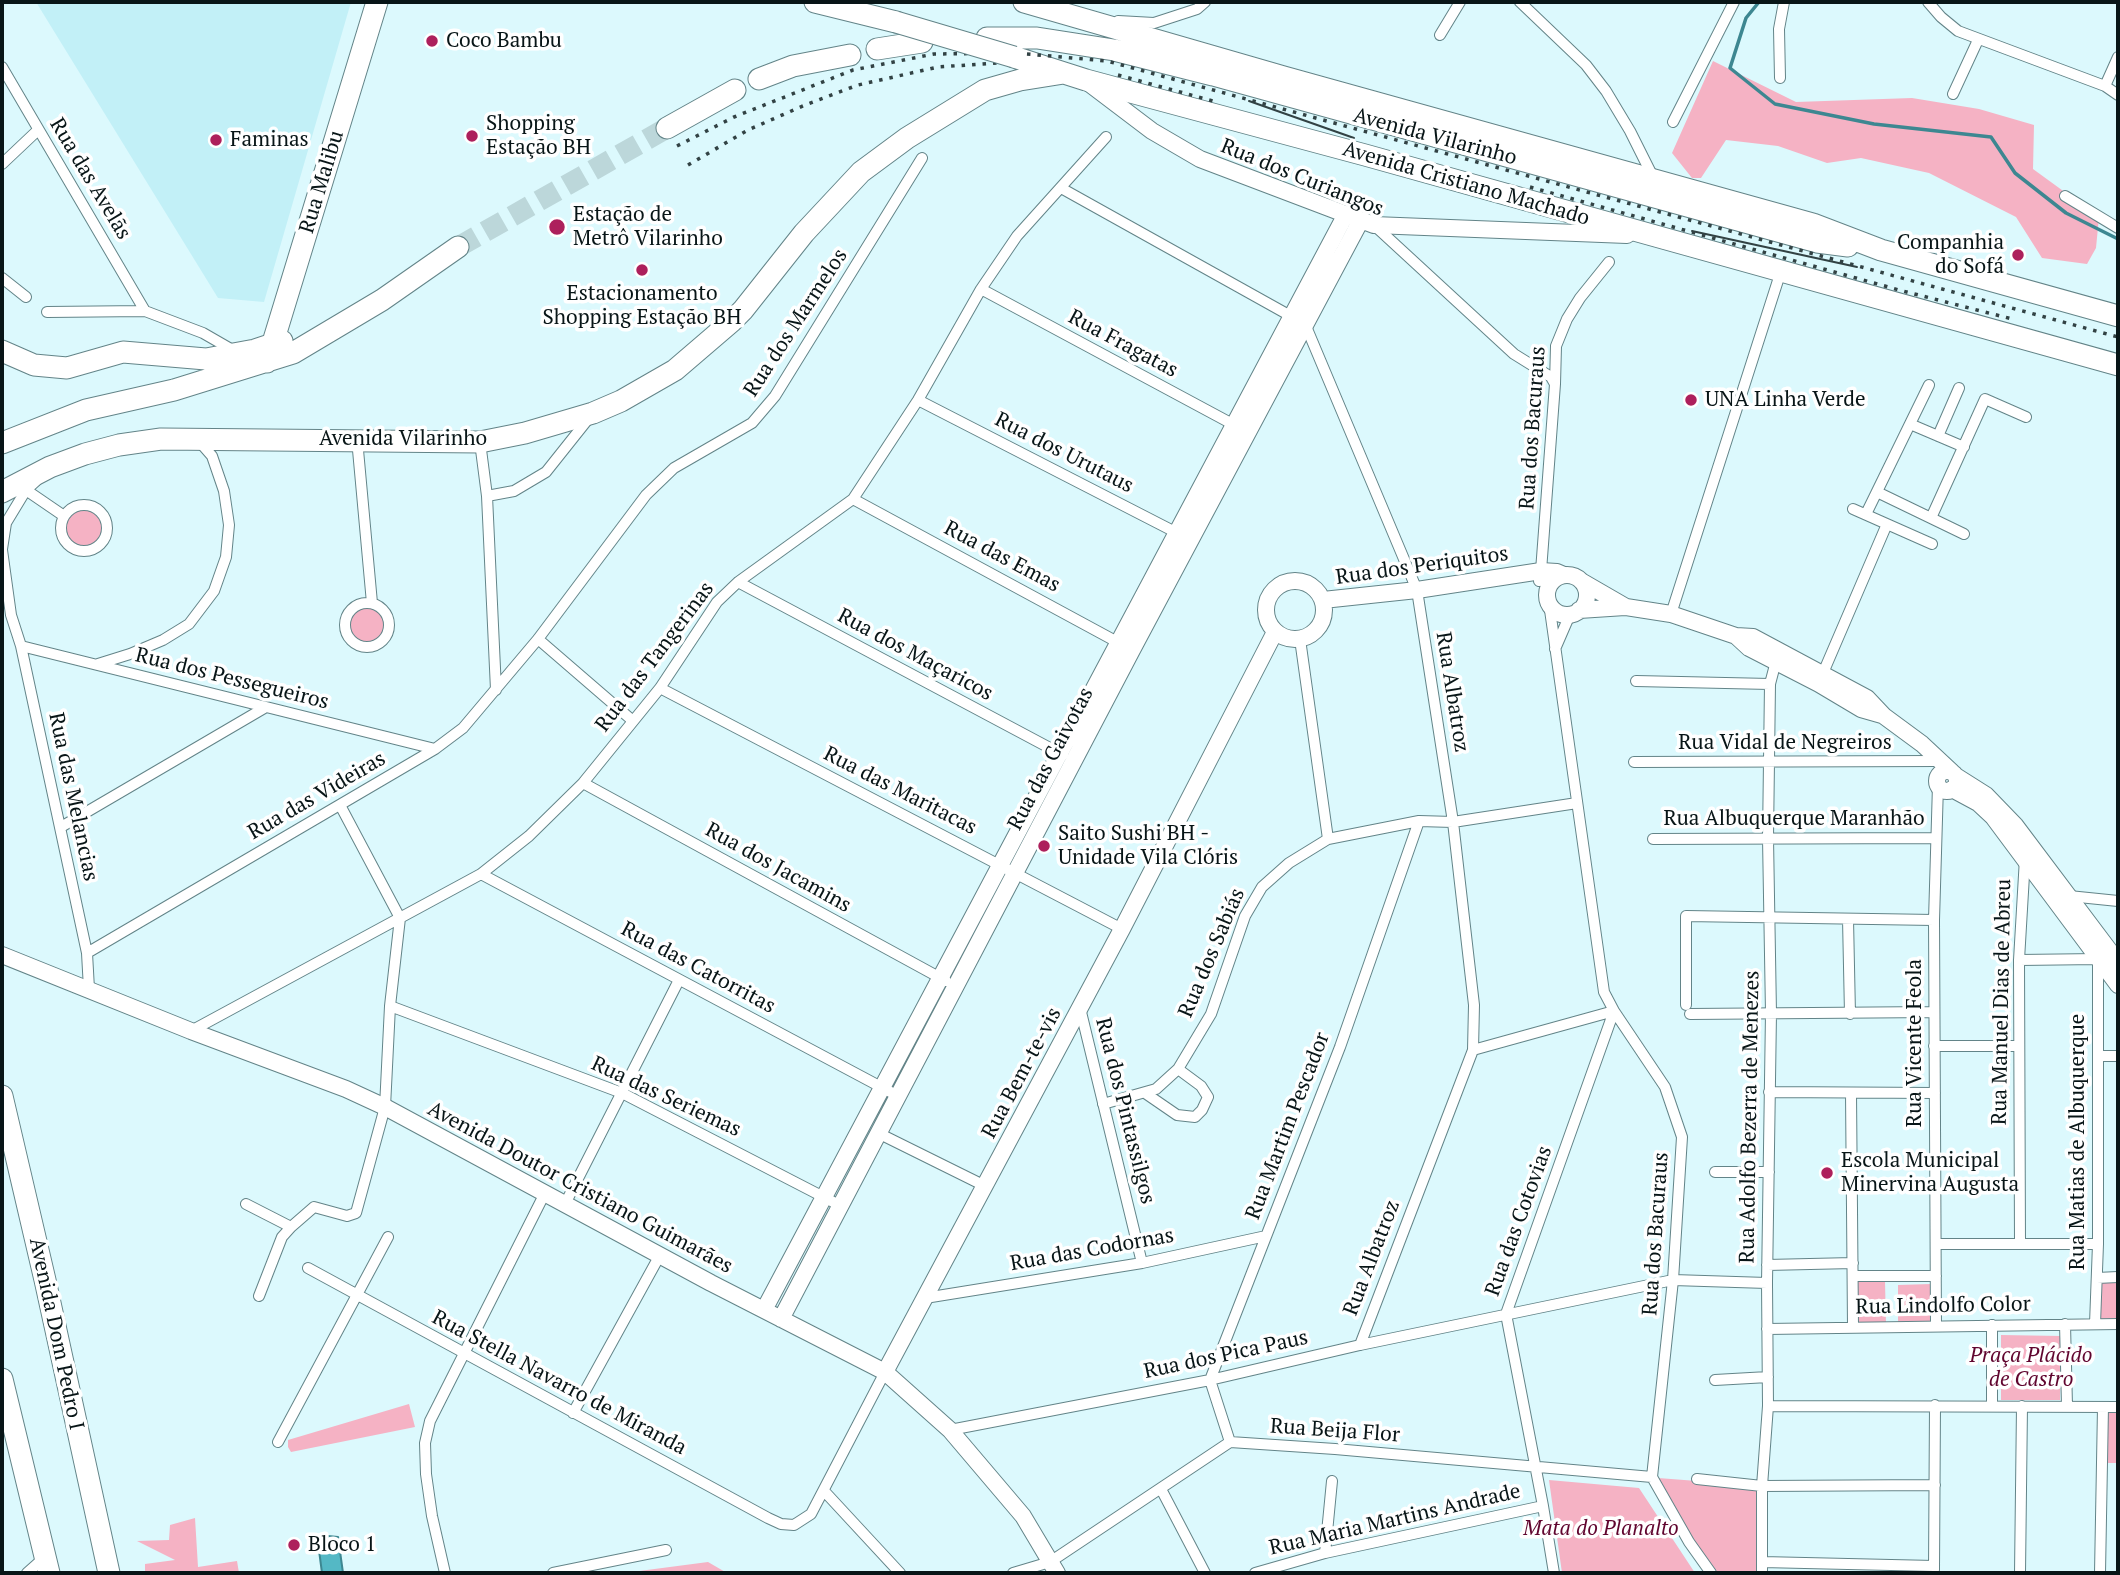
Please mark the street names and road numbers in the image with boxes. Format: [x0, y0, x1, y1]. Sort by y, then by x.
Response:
street label: Avenida Vilarinho [1350, 103, 1520, 171]
street label: Rua das Avelãs [44, 114, 136, 244]
street label: Rua Malibu [294, 128, 350, 236]
street label: Rua dos Curiangos [1217, 134, 1387, 222]
street label: Avenida Cristiano Machado [1340, 137, 1592, 231]
street label: Rua dos Marmelos [739, 244, 853, 402]
street label: Rua Fragatas [1064, 305, 1182, 383]
street label: Rua dos Bacuraus [1515, 345, 1551, 511]
street label: Rua dos Urutaus [990, 407, 1138, 499]
street label: Avenida Vilarinho [319, 426, 487, 452]
street label: Rua das Emas [940, 516, 1064, 598]
street label: Rua dos Periquitos [1334, 541, 1510, 591]
street label: Rua das Tangerinas [590, 577, 720, 737]
street label: Rua dos Maçaricos [833, 603, 997, 707]
street label: Rua Albatroz [1430, 630, 1474, 754]
street label: Rua dos Pessegueiros [133, 643, 331, 715]
street label: Rua das Gaivotas [1003, 683, 1099, 835]
street label: Rua das Melancias [43, 710, 103, 884]
street label: Rua Vidal de Negreiros [1678, 730, 1892, 756]
street label: Rua das Maritacas [819, 741, 981, 841]
street label: Rua das Videiras [244, 746, 390, 846]
street label: Rua Albuquerque Maranhão [1663, 806, 1925, 832]
street label: Rua dos Jacamins [701, 818, 855, 918]
street label: Rua Manuel Dias de Abreu [1987, 879, 2017, 1125]
street label: Rua dos Sabiás [1173, 885, 1251, 1021]
street label: Rua das Catorritas [617, 917, 779, 1019]
street label: Rua Vicente Feola [1902, 959, 1928, 1127]
street label: Rua Adolfo Bezerra de Menezes [1735, 970, 1765, 1264]
street label: Rua Bem-te-vis [977, 1003, 1067, 1143]
street label: Rua Matias de Albuquerque [2065, 1014, 2091, 1270]
street label: Rua dos Pintassilgos [1090, 1015, 1160, 1207]
street label: Rua Martim Pescador [1241, 1029, 1335, 1223]
street label: Rua das Seriemas [587, 1051, 745, 1143]
street label: Avenida Doutor Cristiano Guimarães [423, 1097, 737, 1279]
street label: Rua das Cotovias [1480, 1143, 1558, 1299]
street label: Rua dos Bacuraus [1638, 1151, 1674, 1317]
street label: Rua Albatroz [1338, 1197, 1406, 1319]
street label: Rua das Codornas [1008, 1223, 1176, 1277]
street label: Avenida Dom Pedro I [23, 1236, 89, 1432]
street label: Rua Lindolfo Color [1855, 1292, 2031, 1320]
street label: Rua Stella Navarro de Miranda [428, 1305, 690, 1461]
street label: Rua dos Pica Paus [1142, 1325, 1310, 1385]
street label: Rua Beija Flor [1269, 1414, 1401, 1448]
street label: Rua Maria Martins Andrade [1267, 1479, 1523, 1561]

